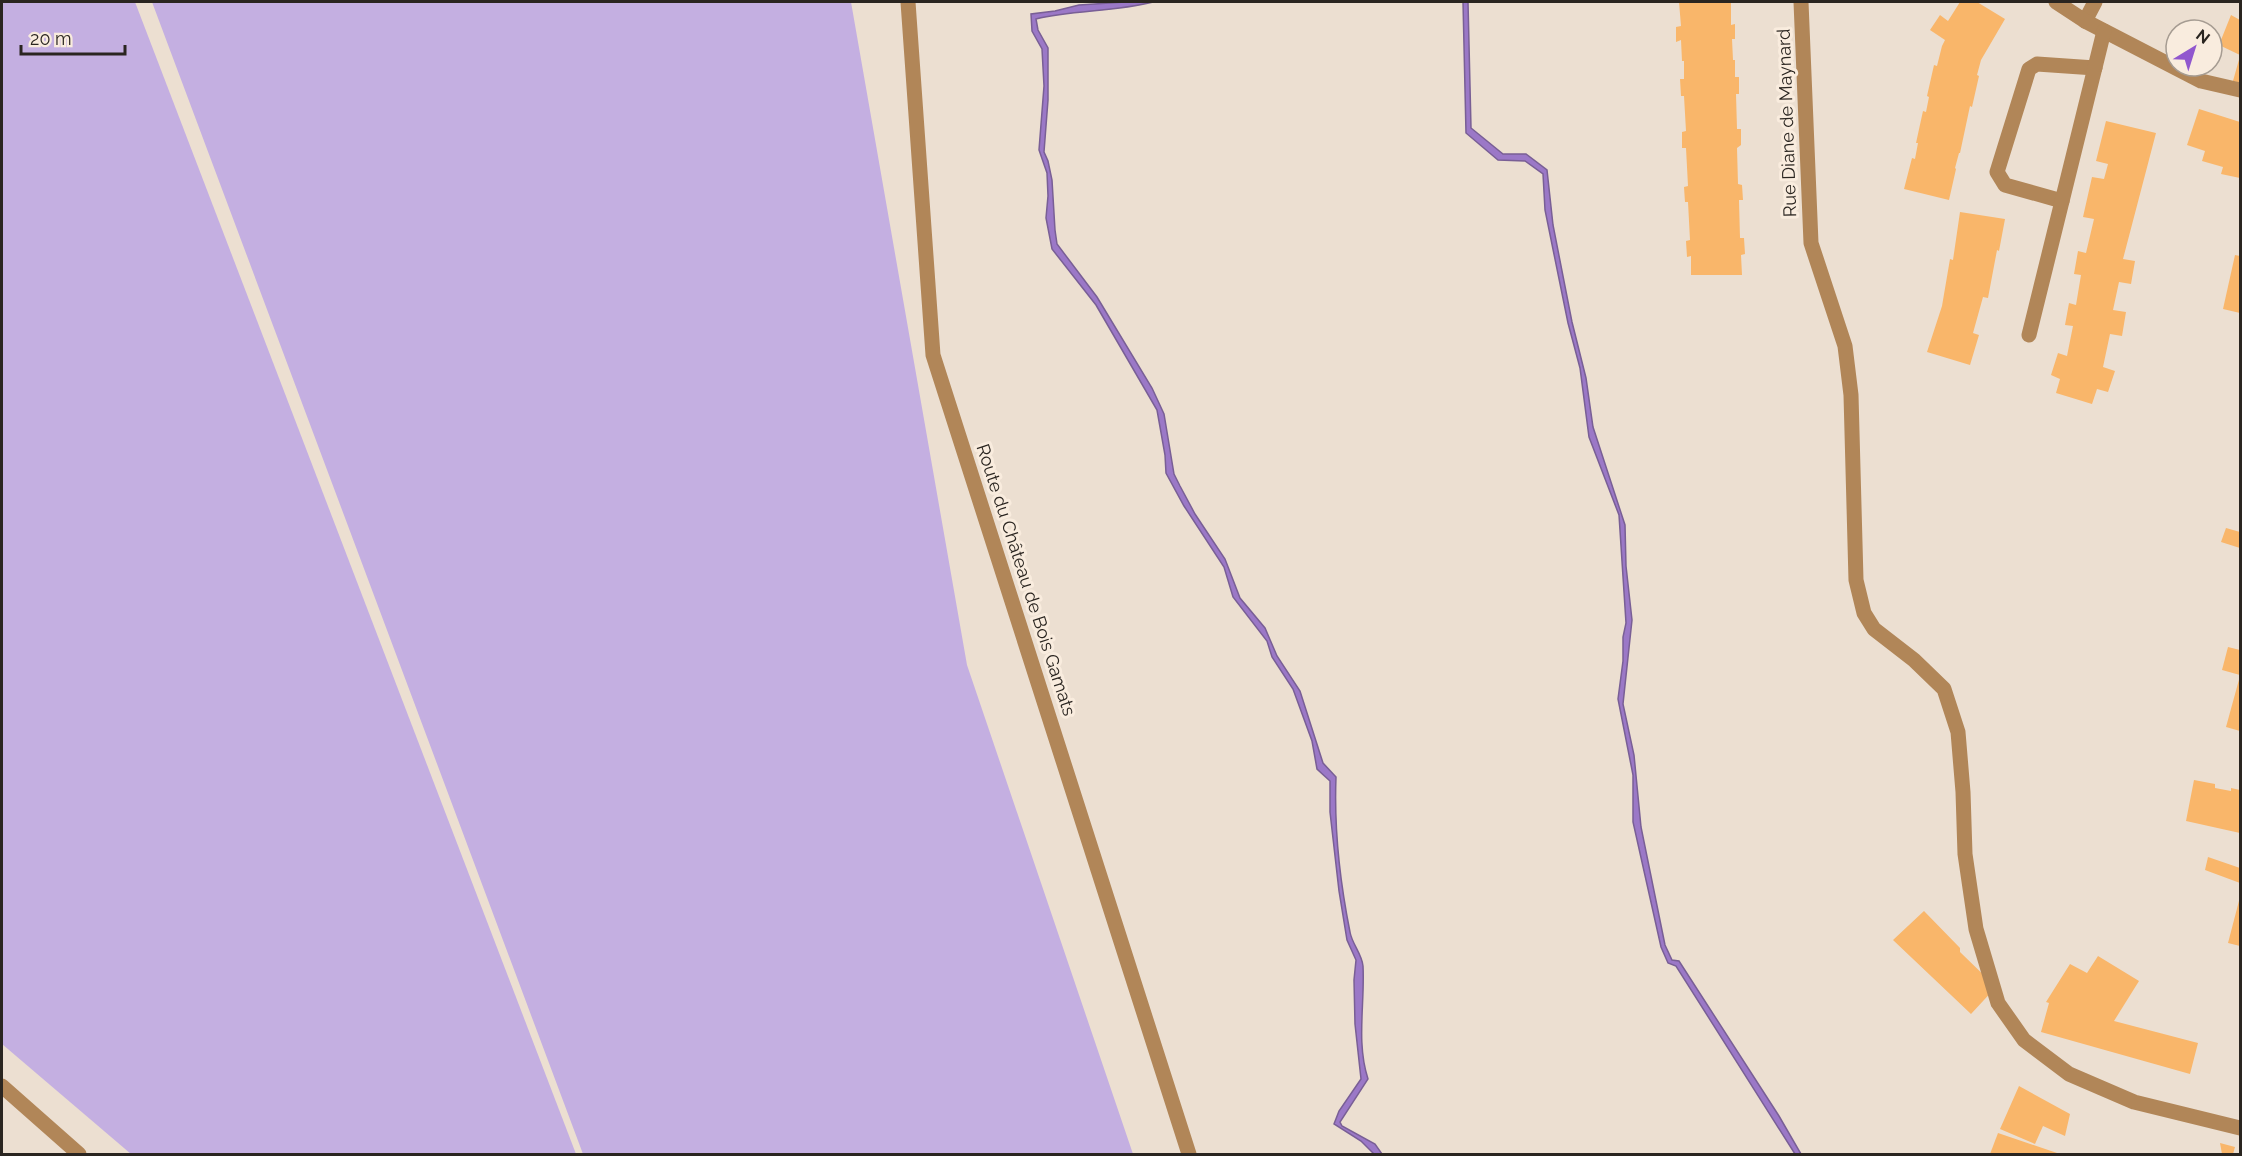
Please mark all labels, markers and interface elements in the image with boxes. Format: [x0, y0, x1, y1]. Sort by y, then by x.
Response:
scale bar [21, 18, 124, 56]
north arrow [2164, 18, 2224, 78]
text: N [2192, 25, 2214, 48]
text: 20 m [30, 28, 72, 49]
street label: Rue Diane de Maynard [1773, 28, 1800, 218]
street label: Route du Château de Bois Gamats [973, 441, 1081, 719]

